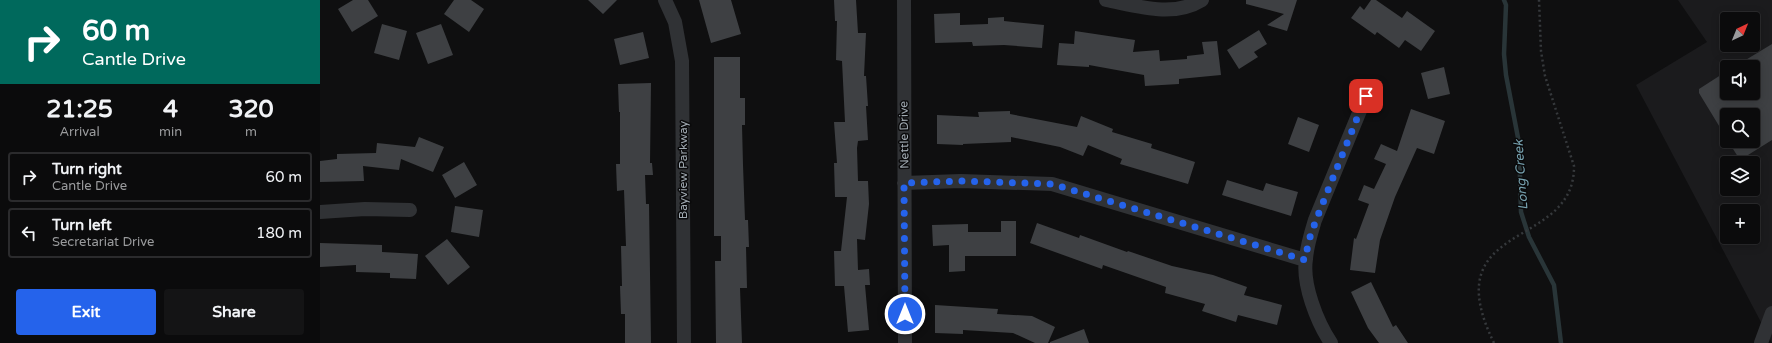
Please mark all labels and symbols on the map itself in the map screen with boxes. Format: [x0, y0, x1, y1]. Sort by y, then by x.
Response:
north arrow [1720, 12, 1760, 52]
pin [1349, 79, 1383, 113]
street label: Nettle Drive [896, 101, 912, 169]
street label: Bayview Parkway [676, 120, 690, 219]
water label: Long Creek [1510, 138, 1531, 211]
position arrow [884, 293, 926, 335]

